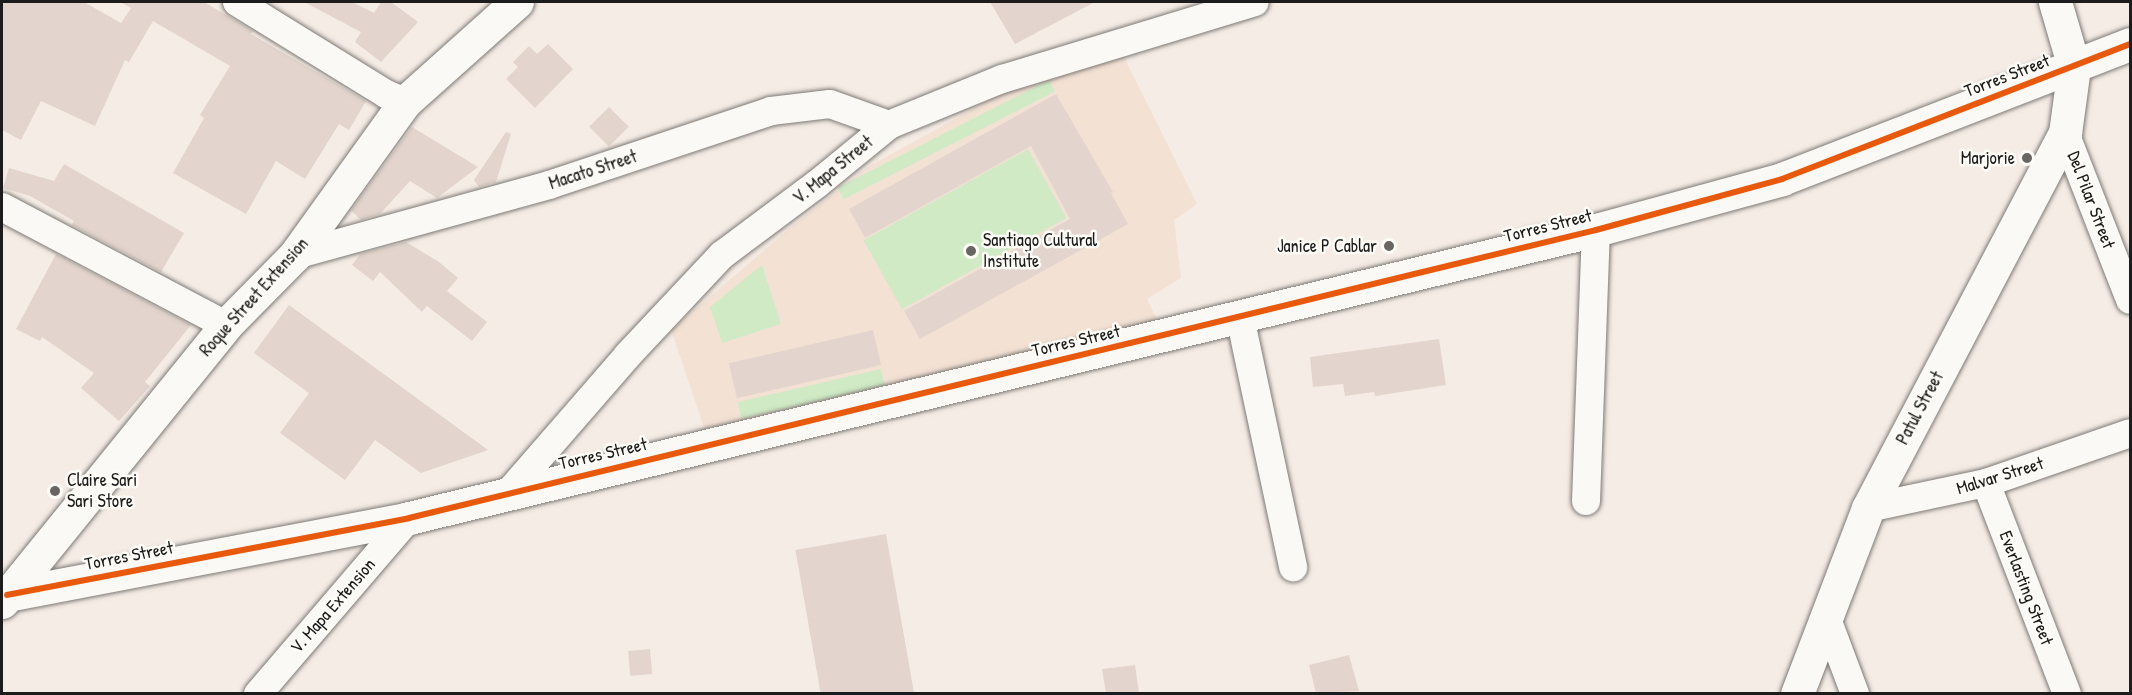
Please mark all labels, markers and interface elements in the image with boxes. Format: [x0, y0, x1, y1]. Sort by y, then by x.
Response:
street label: Torres Street [1961, 50, 2053, 102]
street label: V. Mapa Street [789, 131, 877, 209]
street label: Macato Street [546, 146, 640, 194]
place label: Marjorie [1961, 147, 2015, 169]
street label: Del Pilar Street [2063, 148, 2119, 252]
marker: Marjorie [2020, 151, 2034, 165]
street label: Torres Street [1502, 205, 1594, 247]
place label: Santiago Cultural Institute [983, 230, 1097, 272]
street label: Roque Street Extension [195, 233, 313, 361]
place label: Janice P Cablar [1277, 235, 1377, 257]
marker: Janice P Cablar [1382, 239, 1396, 253]
marker: Santiago Cultural Institute [964, 244, 978, 258]
street label: Torres Street [1030, 320, 1122, 362]
street label: Patul Street [1892, 368, 1948, 448]
street label: Torres Street [557, 433, 649, 475]
street label: Malvar Street [1954, 453, 2046, 499]
place label: Claire Sari Sari Store [67, 470, 137, 512]
marker: Claire Sari Sari Store [48, 484, 62, 498]
street label: Everlasting Street [1994, 528, 2058, 648]
street label: Torres Street [83, 537, 175, 575]
street label: V. Mapa Extension [286, 554, 380, 658]

